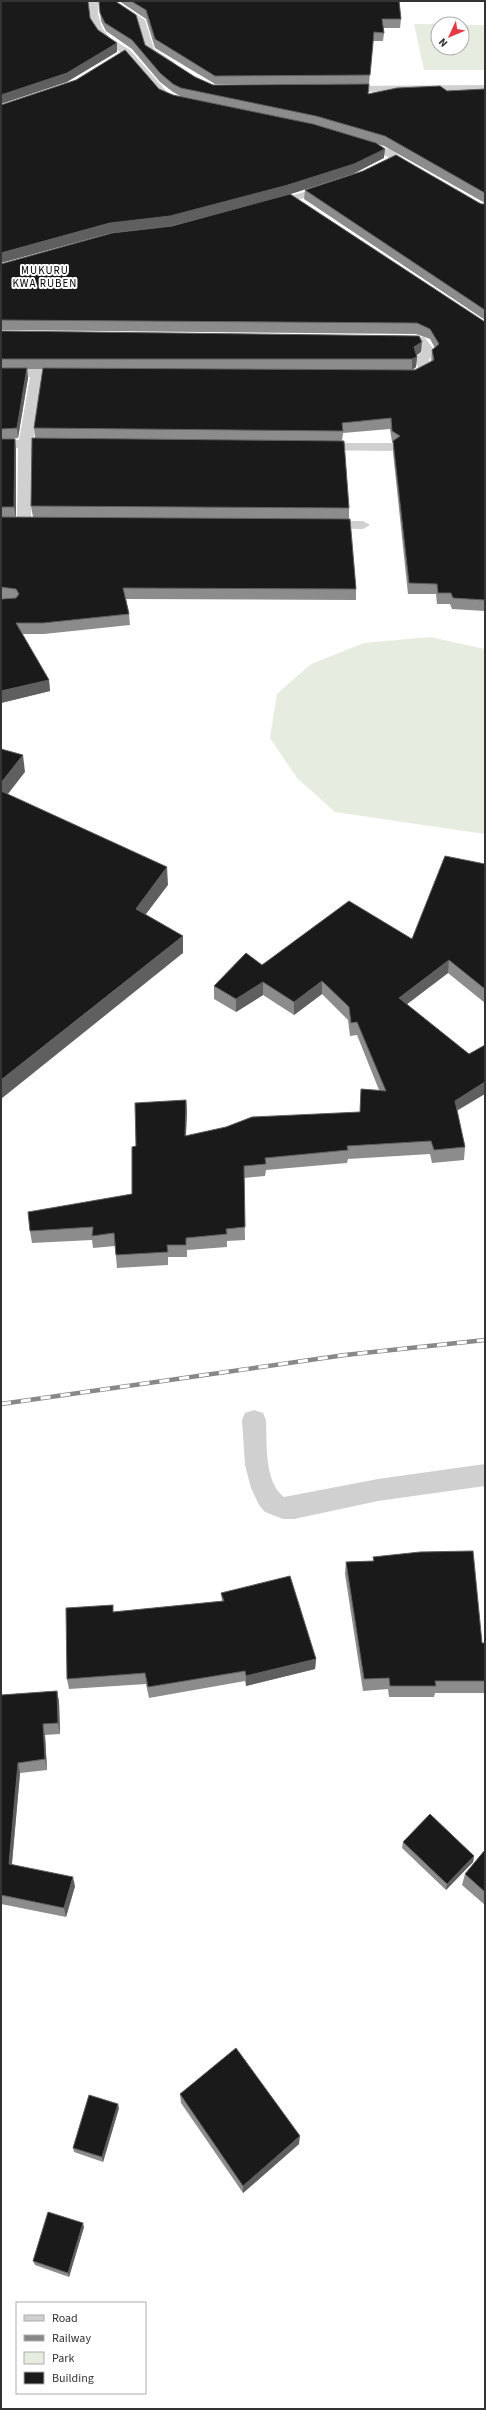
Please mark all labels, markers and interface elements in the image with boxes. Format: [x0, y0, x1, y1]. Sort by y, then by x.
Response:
north arrow [430, 16, 470, 56]
text: N [435, 35, 451, 50]
district label: MUKURU KWA RUBEN [13, 263, 77, 291]
legend [16, 2302, 146, 2394]
text: Road [52, 2310, 78, 2327]
text: Railway [52, 2330, 91, 2347]
text: Park [52, 2350, 74, 2367]
text: Building [52, 2370, 94, 2387]

